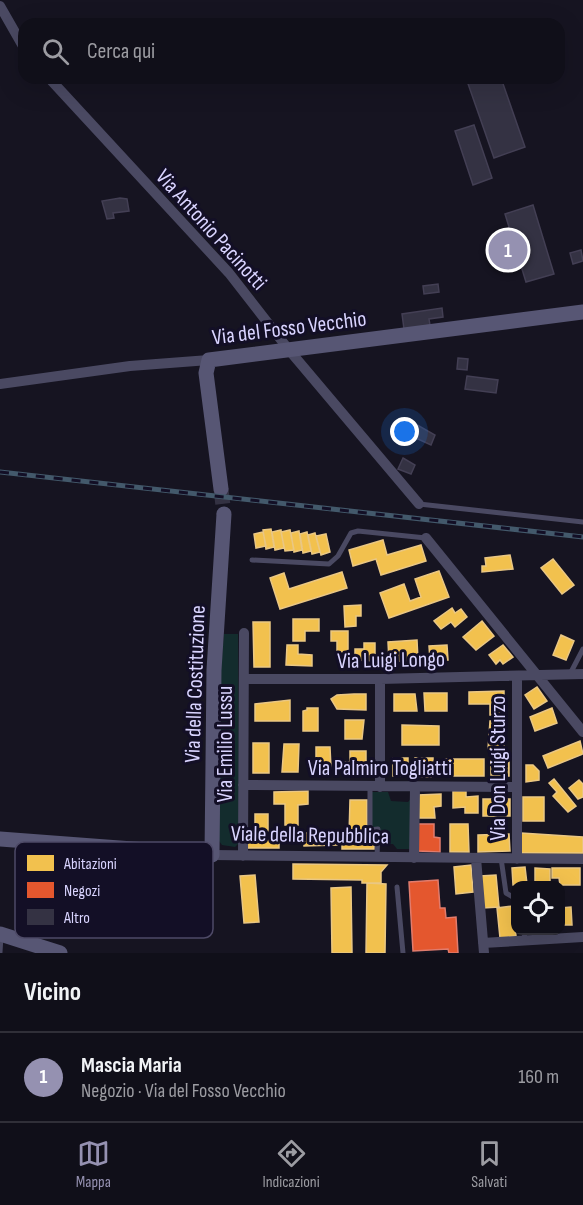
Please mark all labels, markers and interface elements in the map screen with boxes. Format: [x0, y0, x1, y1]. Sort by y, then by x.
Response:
search box [18, 18, 565, 84]
icon: search [39, 35, 72, 68]
text: Cerca qui [87, 38, 155, 65]
street label: Via Antonio Pacinotti [149, 164, 272, 296]
pin: 1 [488, 228, 528, 272]
street label: Via del Fosso Vecchio [211, 306, 368, 351]
your location [390, 417, 419, 446]
street label: Via della Costituzione [179, 605, 212, 763]
street label: Via Luigi Longo [337, 646, 445, 675]
street label: Via Emilio Lussu [212, 686, 239, 802]
street label: Via Don Luigi Sturzo [485, 695, 512, 841]
street label: Via Palmiro Togliatti [308, 755, 452, 782]
street label: Viale della Repubblica [231, 821, 389, 850]
legend [15, 842, 213, 938]
text: Abitazioni [63, 855, 117, 874]
map controls [511, 881, 565, 935]
button: locate [511, 881, 565, 935]
text: Negozi [64, 882, 100, 901]
text: Altro [63, 909, 90, 928]
text: Vicino [24, 977, 81, 1008]
text: Mascia Maria [81, 1052, 182, 1079]
text: 1 [40, 1065, 47, 1089]
text: 160 m [518, 1065, 559, 1089]
text: Negozio · Via del Fosso Vecchio [81, 1079, 286, 1103]
tab: Mappa [76, 1137, 111, 1192]
tab: Indicazioni [262, 1137, 320, 1192]
tab: Salvati [471, 1137, 507, 1192]

